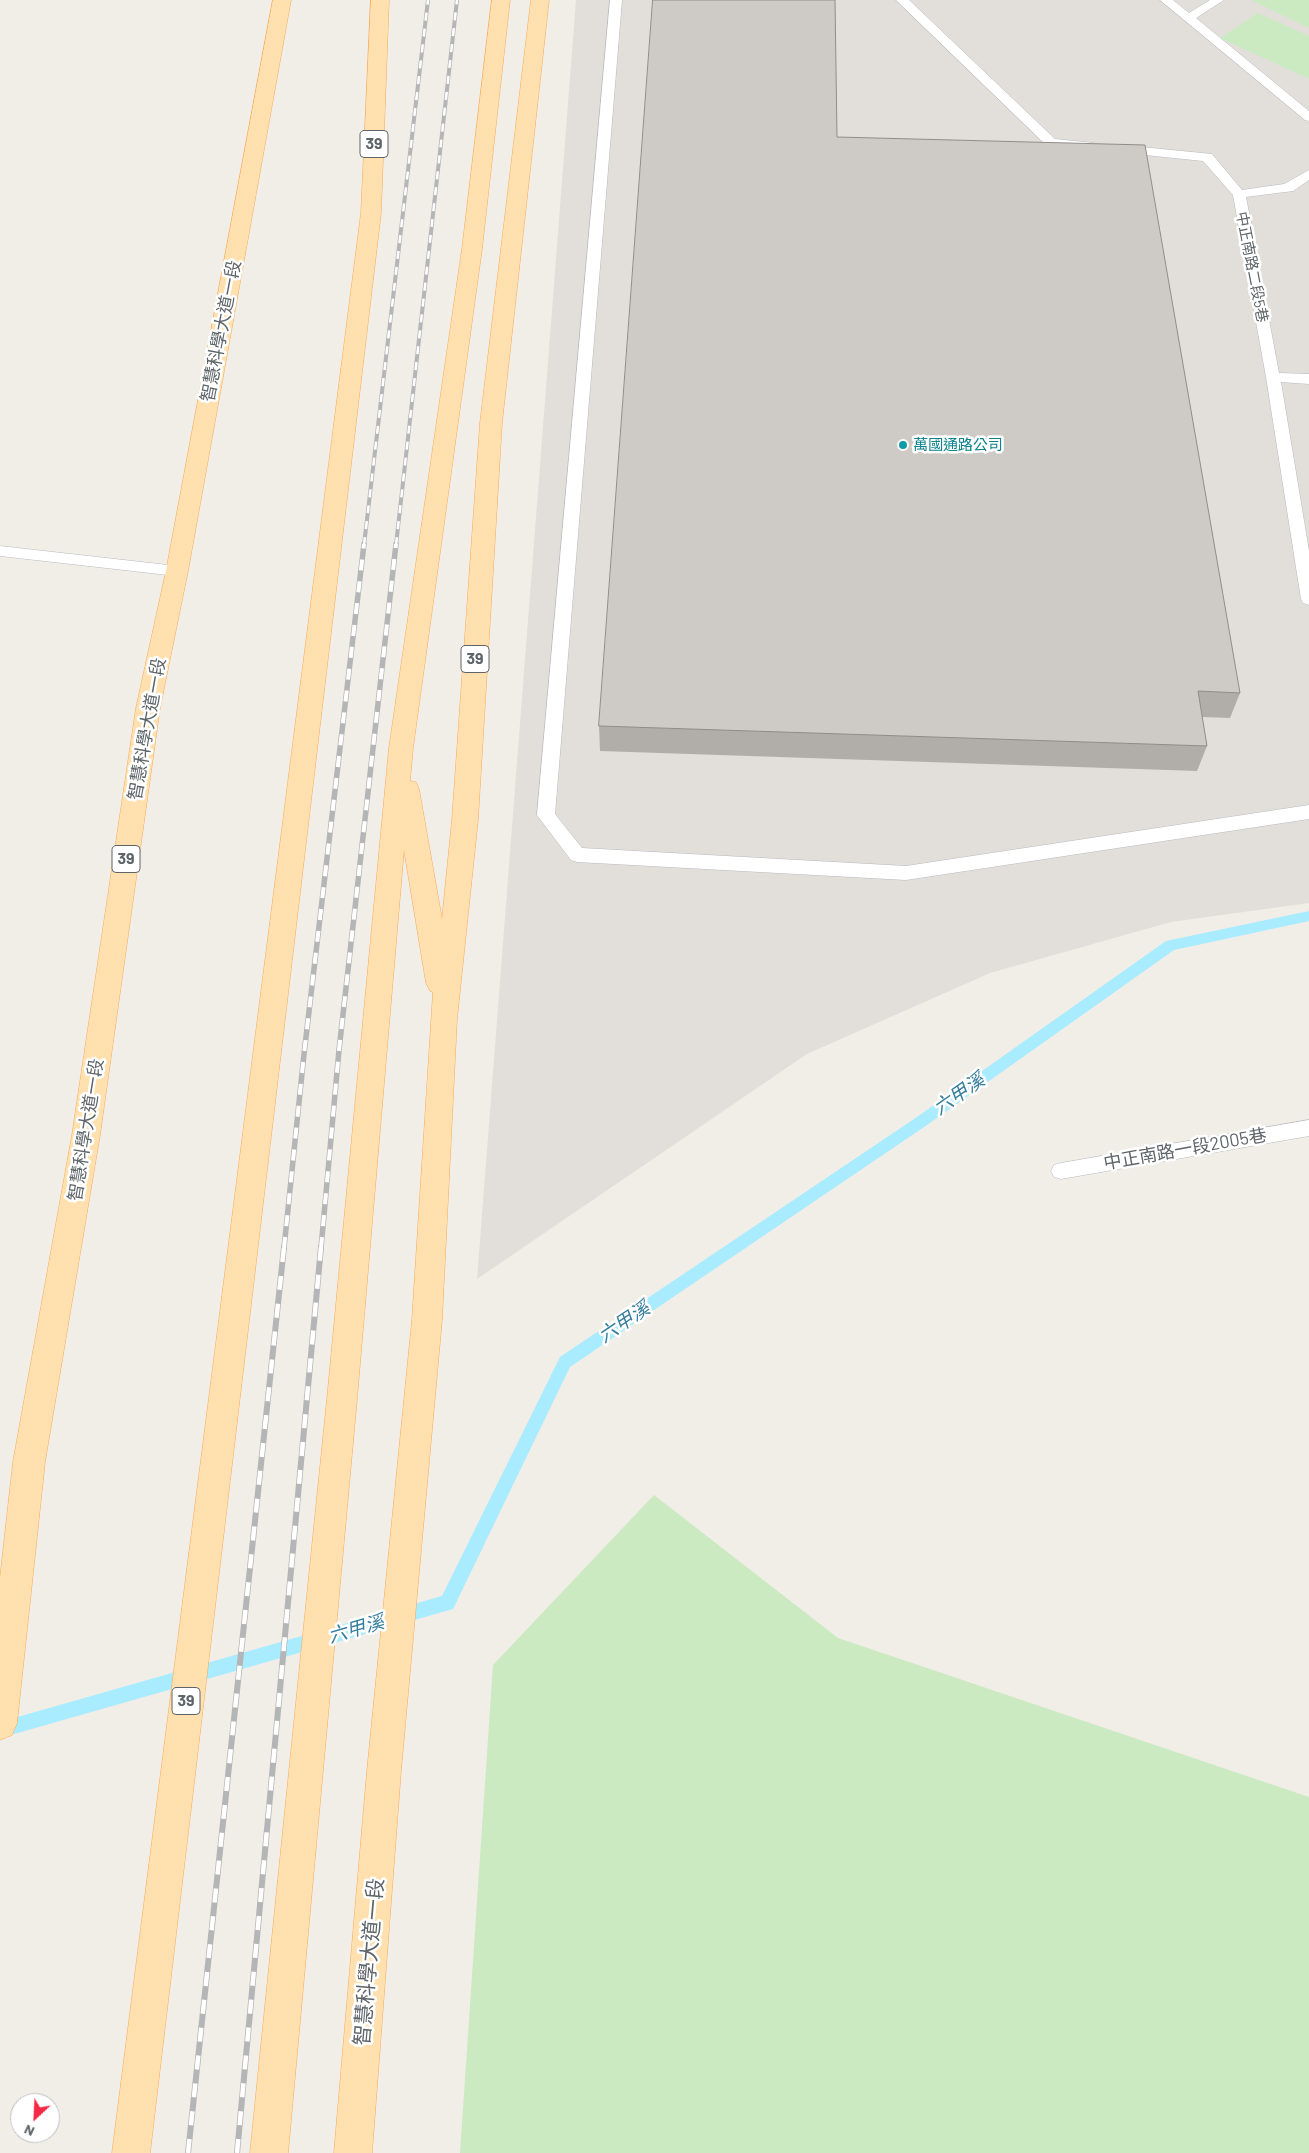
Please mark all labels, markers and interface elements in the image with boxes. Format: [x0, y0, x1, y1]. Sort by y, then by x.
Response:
road number: 39 [360, 130, 388, 158]
street label: 中正南路二段5巷 [1232, 210, 1272, 324]
street label: 智慧科學大道一段 [197, 258, 245, 404]
place label: 萬國通路公司 [913, 436, 1003, 454]
marker: 萬國通路公司 [897, 439, 909, 451]
road number: 39 [461, 646, 489, 672]
street label: 智慧科學大道一段 [124, 656, 170, 802]
road number: 39 [112, 846, 140, 872]
street label: 智慧科學大道一段 [64, 1057, 108, 1203]
water label: 六甲溪 [929, 1068, 989, 1120]
street label: 中正南路一段2005巷 [1102, 1124, 1268, 1174]
water label: 六甲溪 [594, 1297, 654, 1347]
water label: 六甲溪 [325, 1610, 387, 1648]
road number: 39 [172, 1688, 200, 1714]
street label: 智慧科學大道一段 [349, 1877, 389, 2047]
north arrow [10, 2093, 60, 2143]
text: N [21, 2121, 37, 2141]

